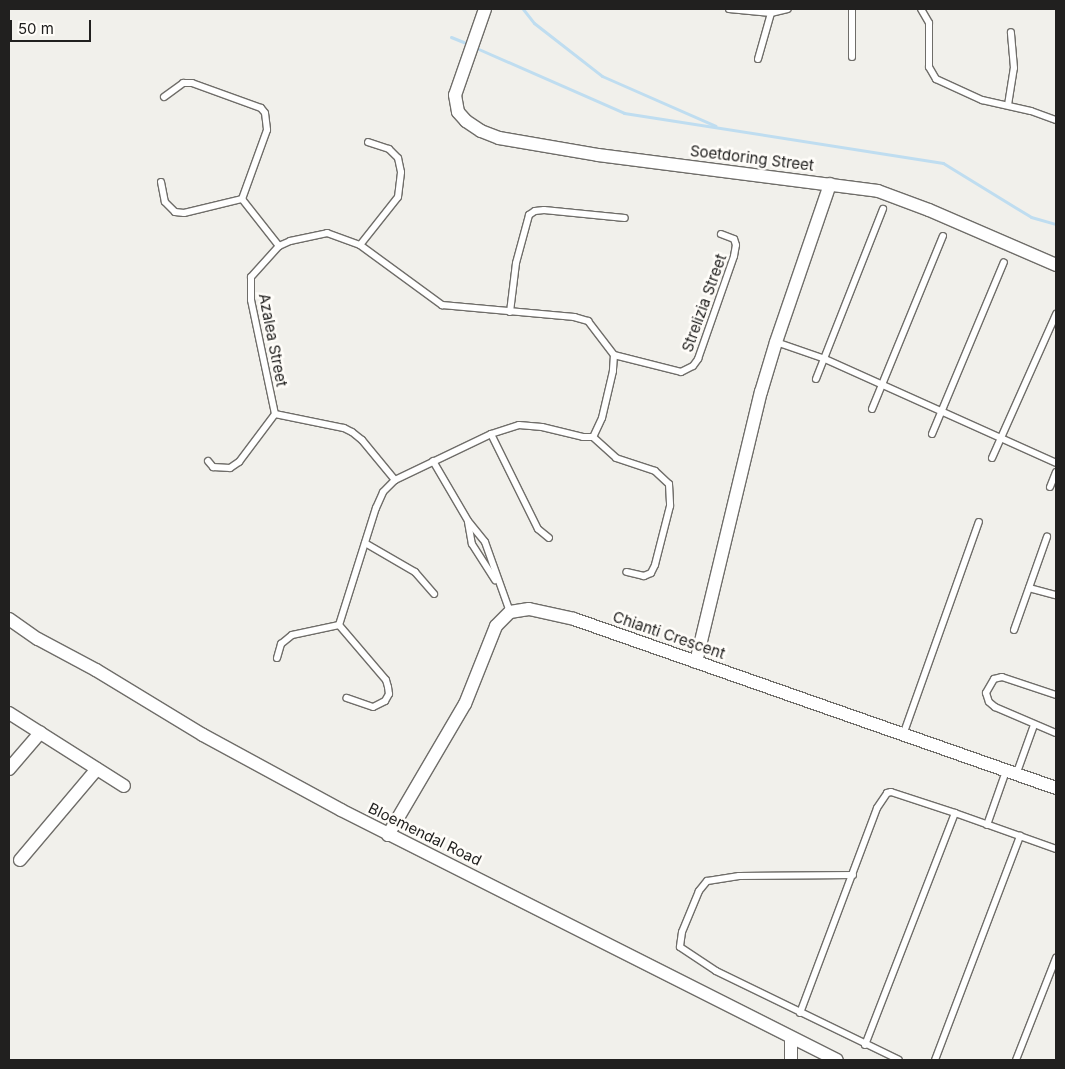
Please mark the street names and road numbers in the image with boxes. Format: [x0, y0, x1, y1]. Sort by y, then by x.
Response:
street label: Soetdoring Street [689, 141, 815, 175]
street label: Strelizia Street [678, 252, 730, 354]
street label: Azalea Street [255, 292, 291, 388]
street label: Chianti Crescent [610, 607, 728, 663]
street label: Bloemendal Road [366, 799, 484, 869]

